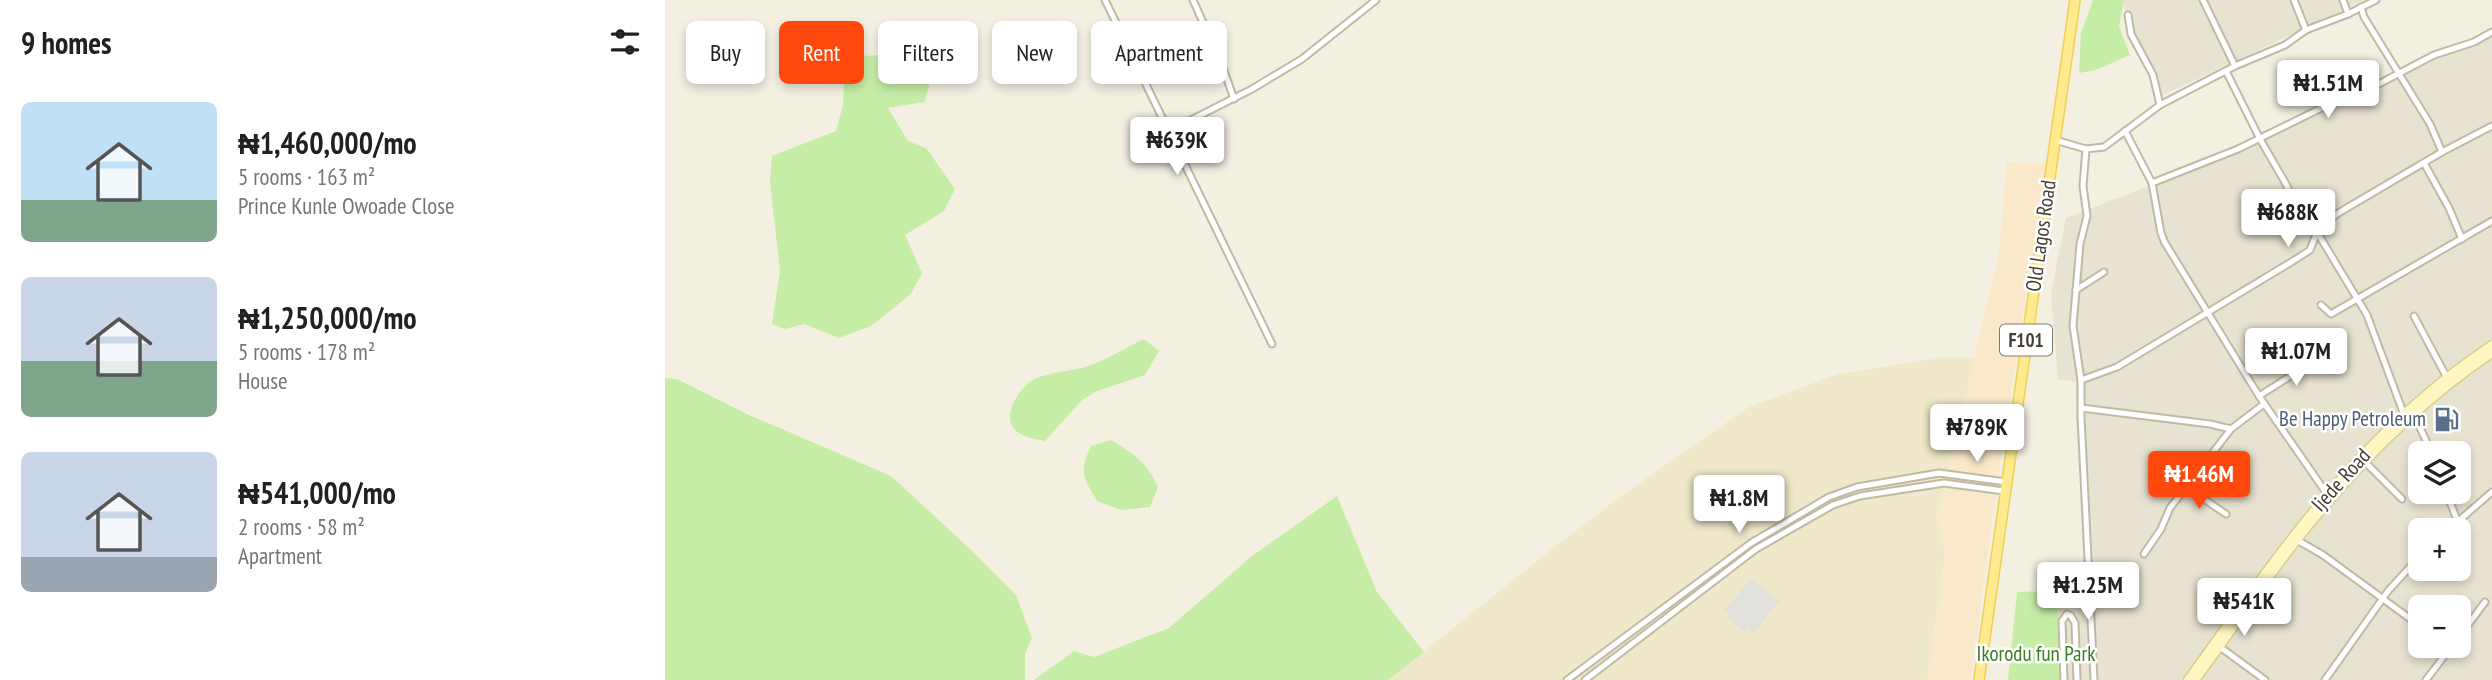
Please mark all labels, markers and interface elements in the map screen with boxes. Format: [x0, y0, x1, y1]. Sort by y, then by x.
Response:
chip: Buy [686, 21, 765, 84]
chip: Rent [779, 21, 864, 84]
chip: Filters [878, 21, 978, 84]
chip: New [992, 21, 1077, 84]
chip: Apartment [1091, 21, 1227, 84]
text: 9 homes [21, 23, 112, 62]
icon: filters [606, 23, 644, 61]
pin: ₦1.51M [2271, 60, 2385, 120]
text: ₦1.51M [2293, 68, 2363, 97]
pin: ₦639K [1128, 118, 1226, 177]
text: ₦1,460,000/mo [238, 123, 417, 162]
text: ₦639K [1146, 125, 1208, 154]
icon: home [77, 130, 161, 214]
text: 5 rooms · 163 m² [238, 162, 375, 191]
street label: Old Lagos Road [2019, 178, 2062, 293]
pin: ₦688K [2239, 190, 2337, 249]
text: Prince Kunle Owoade Close [238, 191, 455, 220]
text: ₦688K [2257, 197, 2319, 226]
text: ₦1,250,000/mo [238, 298, 417, 337]
icon: home [77, 305, 161, 389]
road number: F101 [2000, 324, 2052, 356]
pin: ₦1.07M [2239, 328, 2353, 388]
text: ₦1.07M [2261, 336, 2331, 365]
text: 5 rooms · 178 m² [238, 337, 375, 366]
text: House [238, 366, 288, 395]
pin: ₦789K [1928, 405, 2026, 464]
place label: Be Happy Petroleum [2279, 405, 2426, 432]
fuel station icon: Be Happy Petroleum [2432, 405, 2460, 433]
text: ₦789K [1946, 412, 2008, 441]
map controls [2408, 441, 2471, 658]
button: layers [2408, 441, 2471, 504]
street label: Ijede Road [2305, 442, 2376, 517]
pin: ₦1.46M [2142, 452, 2256, 511]
text: ₦1.46M [2164, 459, 2234, 488]
text: ₦541,000/mo [238, 473, 396, 512]
pin: ₦1.8M [1690, 476, 1788, 535]
icon: home [77, 480, 161, 564]
text: ₦1.8M [1710, 483, 1768, 512]
text: 2 rooms · 58 m² [238, 512, 365, 541]
button: + [2408, 518, 2471, 581]
text: Apartment [238, 541, 322, 570]
pin: ₦1.25M [2031, 562, 2145, 622]
text: ₦1.25M [2053, 570, 2123, 599]
pin: ₦541K [2195, 578, 2293, 638]
text: ₦541K [2213, 586, 2275, 615]
button: − [2408, 595, 2471, 658]
park label: Ikorodu fun Park [1977, 640, 2095, 667]

